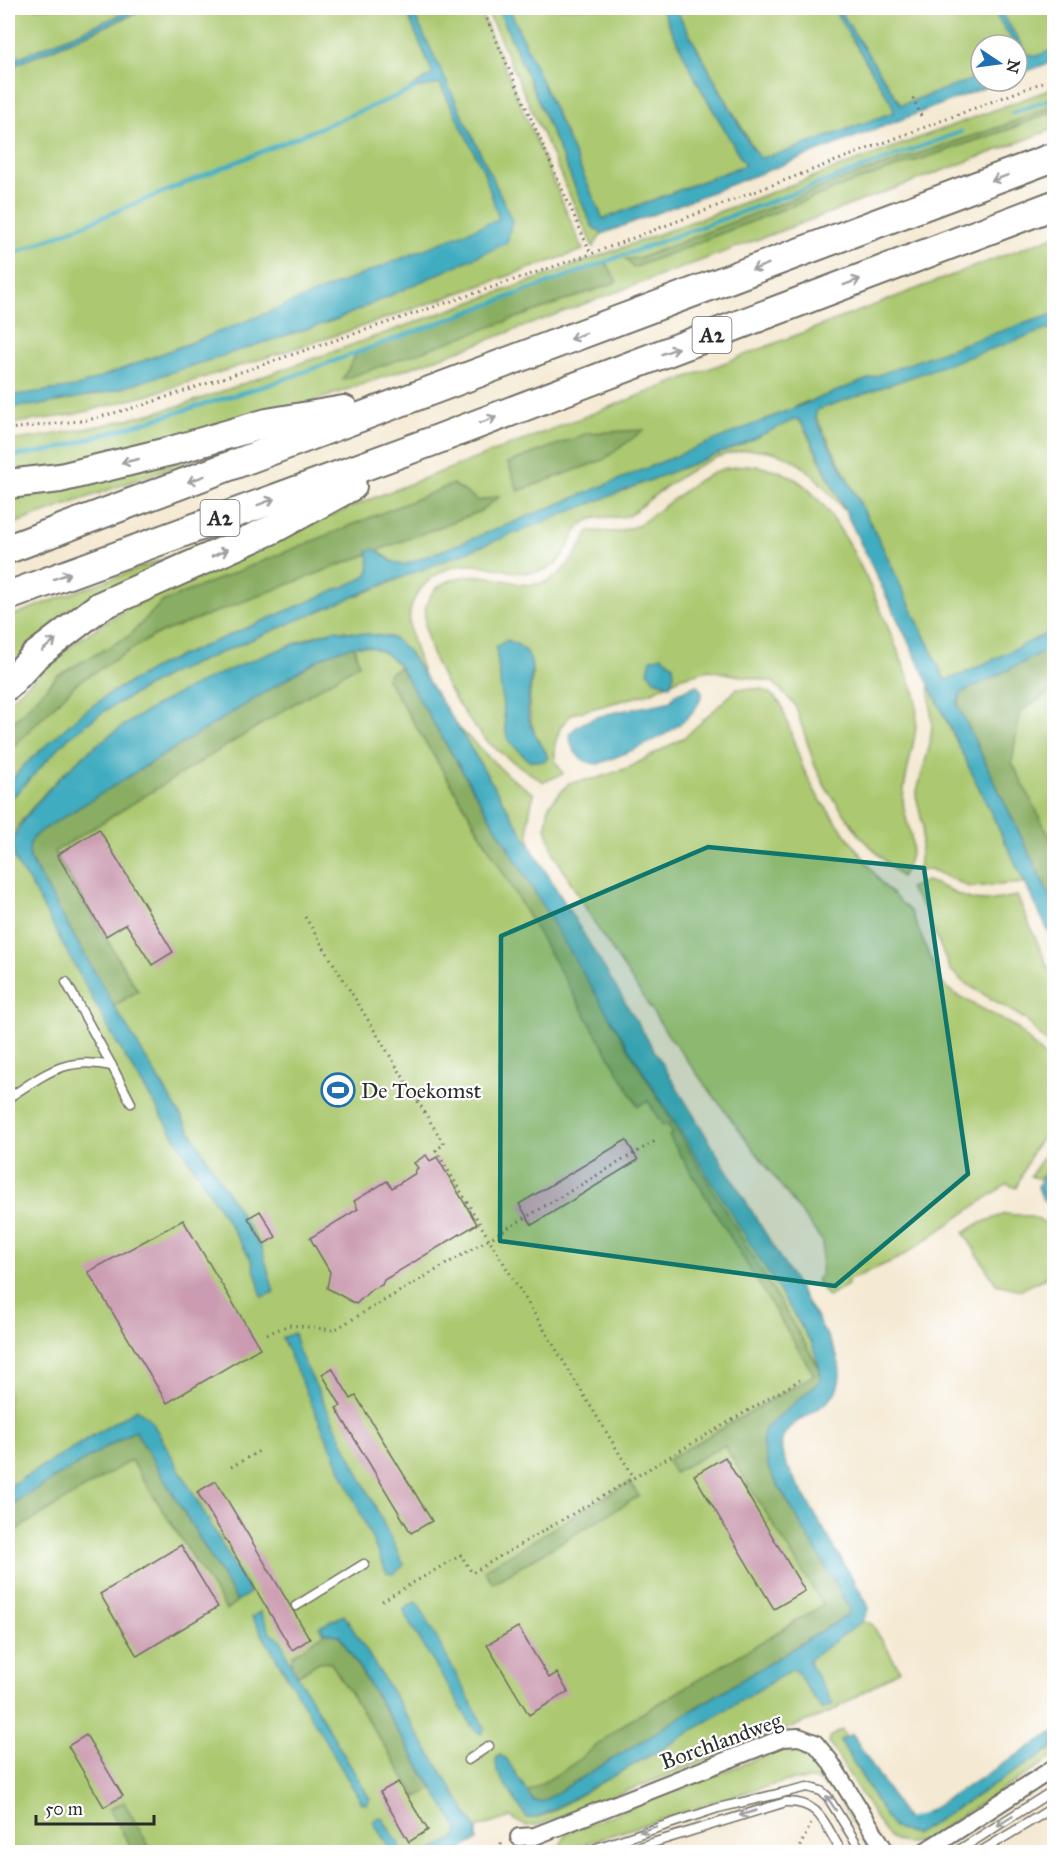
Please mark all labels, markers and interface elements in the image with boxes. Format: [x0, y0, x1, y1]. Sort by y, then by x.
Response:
north arrow [969, 33, 1029, 93]
text: N [1002, 58, 1024, 75]
one-way arrow [991, 173, 1010, 184]
one-way arrow [751, 262, 770, 273]
one-way arrow [842, 275, 861, 286]
road number: A2 [692, 317, 732, 353]
one-way arrow [569, 331, 588, 342]
one-way arrow [660, 344, 679, 355]
one-way arrow [478, 414, 496, 425]
one-way arrow [121, 455, 140, 467]
one-way arrow [187, 474, 206, 485]
one-way arrow [256, 495, 274, 506]
road number: A2 [200, 500, 240, 536]
one-way arrow [211, 546, 229, 558]
one-way arrow [53, 569, 71, 580]
one-way arrow [41, 638, 57, 651]
sports icon: De Toekomst [320, 1072, 356, 1108]
place label: De Toekomst [361, 1077, 482, 1104]
street label: Borchlandweg [657, 1706, 786, 1775]
scale bar [36, 1788, 154, 1826]
one-way arrow [825, 1796, 837, 1812]
text: 50 m [45, 1798, 83, 1820]
one-way arrow [739, 1808, 758, 1819]
one-way arrow [997, 1816, 1014, 1828]
one-way arrow [639, 1825, 658, 1836]

